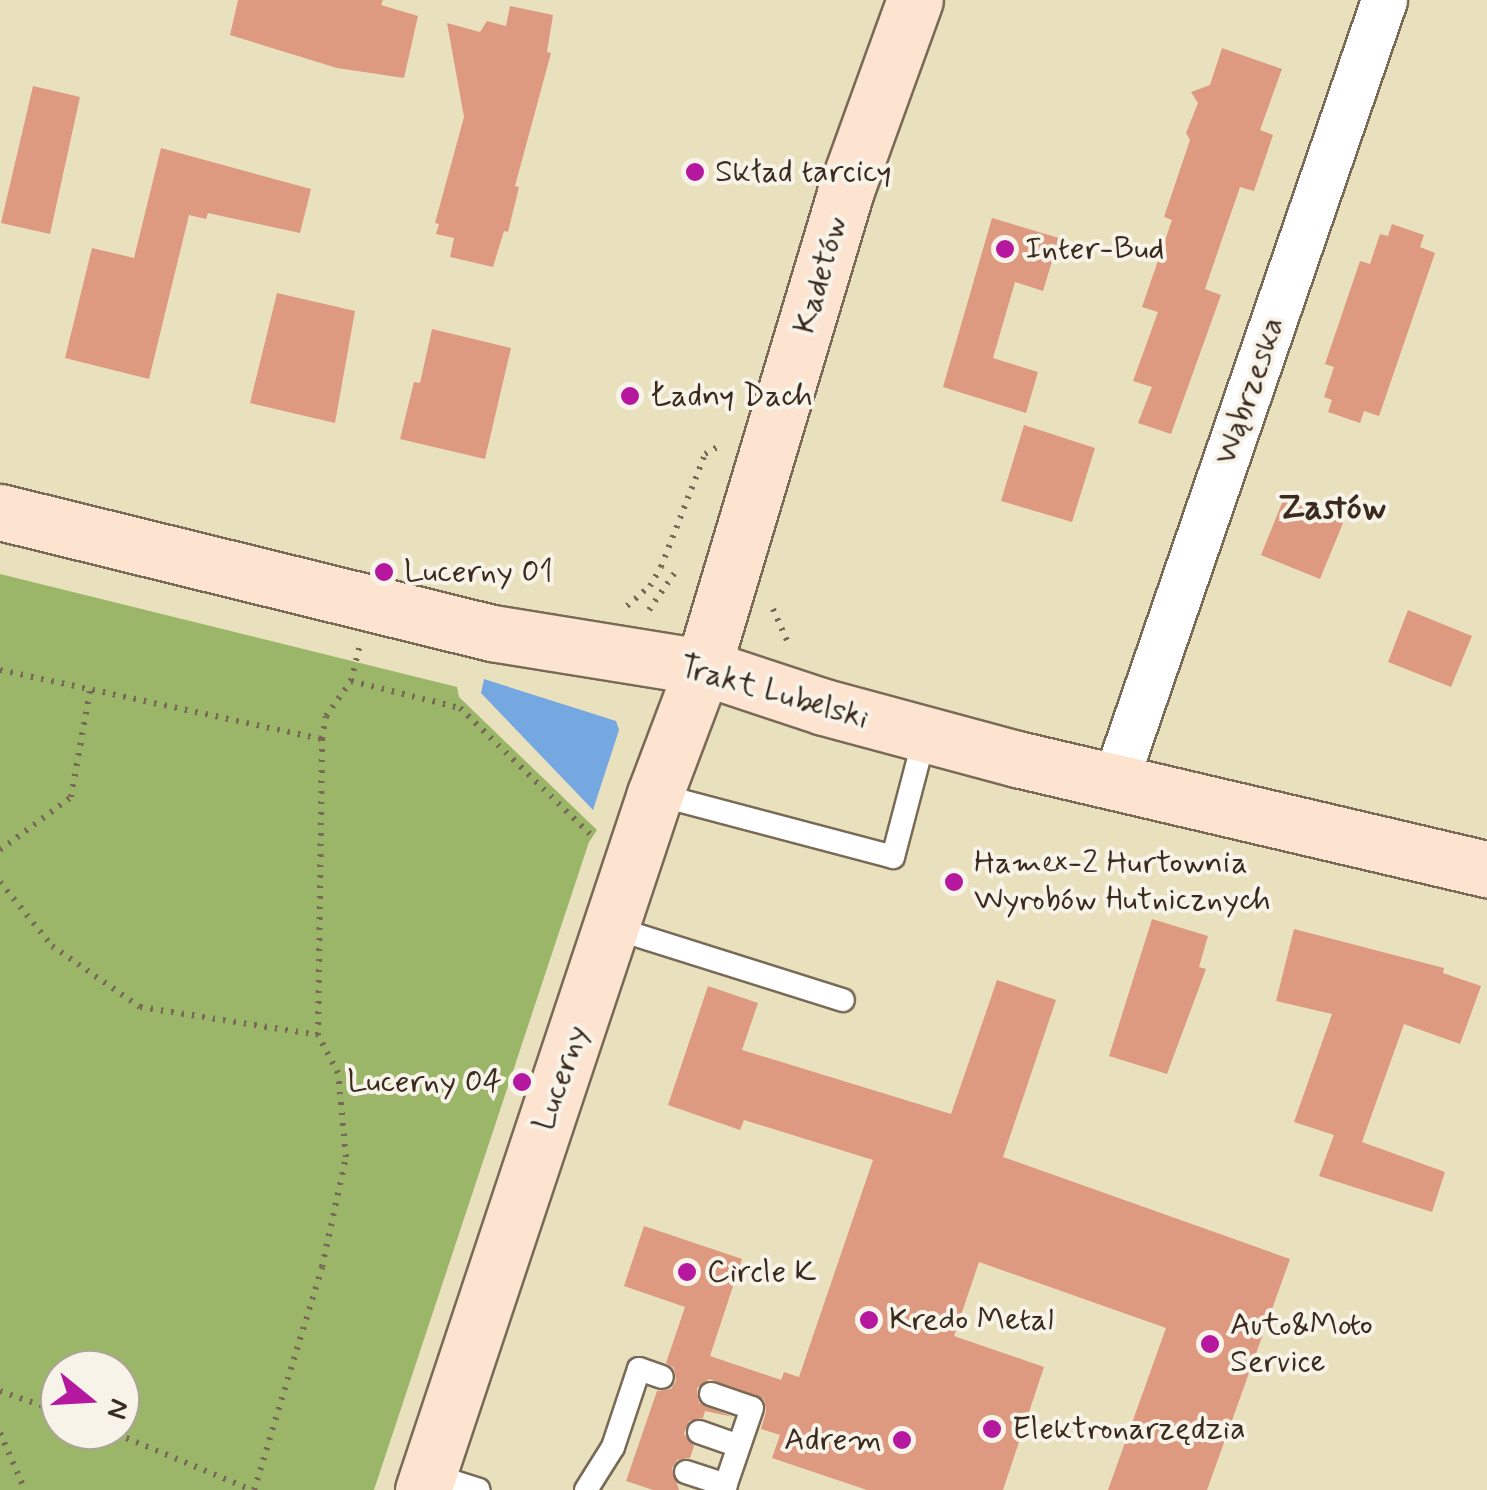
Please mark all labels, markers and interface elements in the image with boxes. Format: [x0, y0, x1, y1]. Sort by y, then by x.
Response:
place label: Skład tarcicy [715, 153, 899, 191]
marker: Skład tarcicy [684, 161, 706, 183]
street label: Kadetów [786, 212, 856, 338]
place label: Inter-Bud [1025, 230, 1164, 268]
marker: Inter-Bud [994, 238, 1016, 260]
street label: Wąbrzeska [1207, 312, 1293, 470]
place label: Ładny Dach [650, 377, 813, 415]
marker: Ładny Dach [619, 385, 641, 407]
district label: Zastów [1278, 487, 1386, 529]
place label: Lucerny 01 [404, 553, 553, 591]
marker: Lucerny 01 [373, 561, 395, 583]
street label: Trakt Lubelski [674, 647, 874, 739]
place label: Hamex-2 Hurtownia Wyrobów Hutnicznych [974, 845, 1287, 920]
marker: Hamex-2 Hurtownia Wyrobów Hutnicznych [943, 871, 965, 893]
street label: Lucerny [525, 1020, 597, 1136]
place label: Lucerny 04 [347, 1063, 502, 1101]
marker: Lucerny 04 [511, 1071, 533, 1093]
place label: Circle K [707, 1253, 817, 1291]
marker: Circle K [676, 1261, 698, 1283]
place label: Kredo Metal [889, 1301, 1053, 1339]
place label: Auto&Moto Service [1230, 1307, 1373, 1382]
marker: Kredo Metal [858, 1309, 880, 1331]
marker: Auto&Moto Service [1199, 1333, 1221, 1355]
north arrow [40, 1350, 140, 1450]
text: N [97, 1394, 138, 1423]
place label: Elektronarzędzia [1012, 1410, 1246, 1448]
marker: Elektronarzędzia [981, 1418, 1003, 1440]
place label: Adrem [784, 1421, 882, 1459]
marker: Adrem [891, 1429, 913, 1451]

